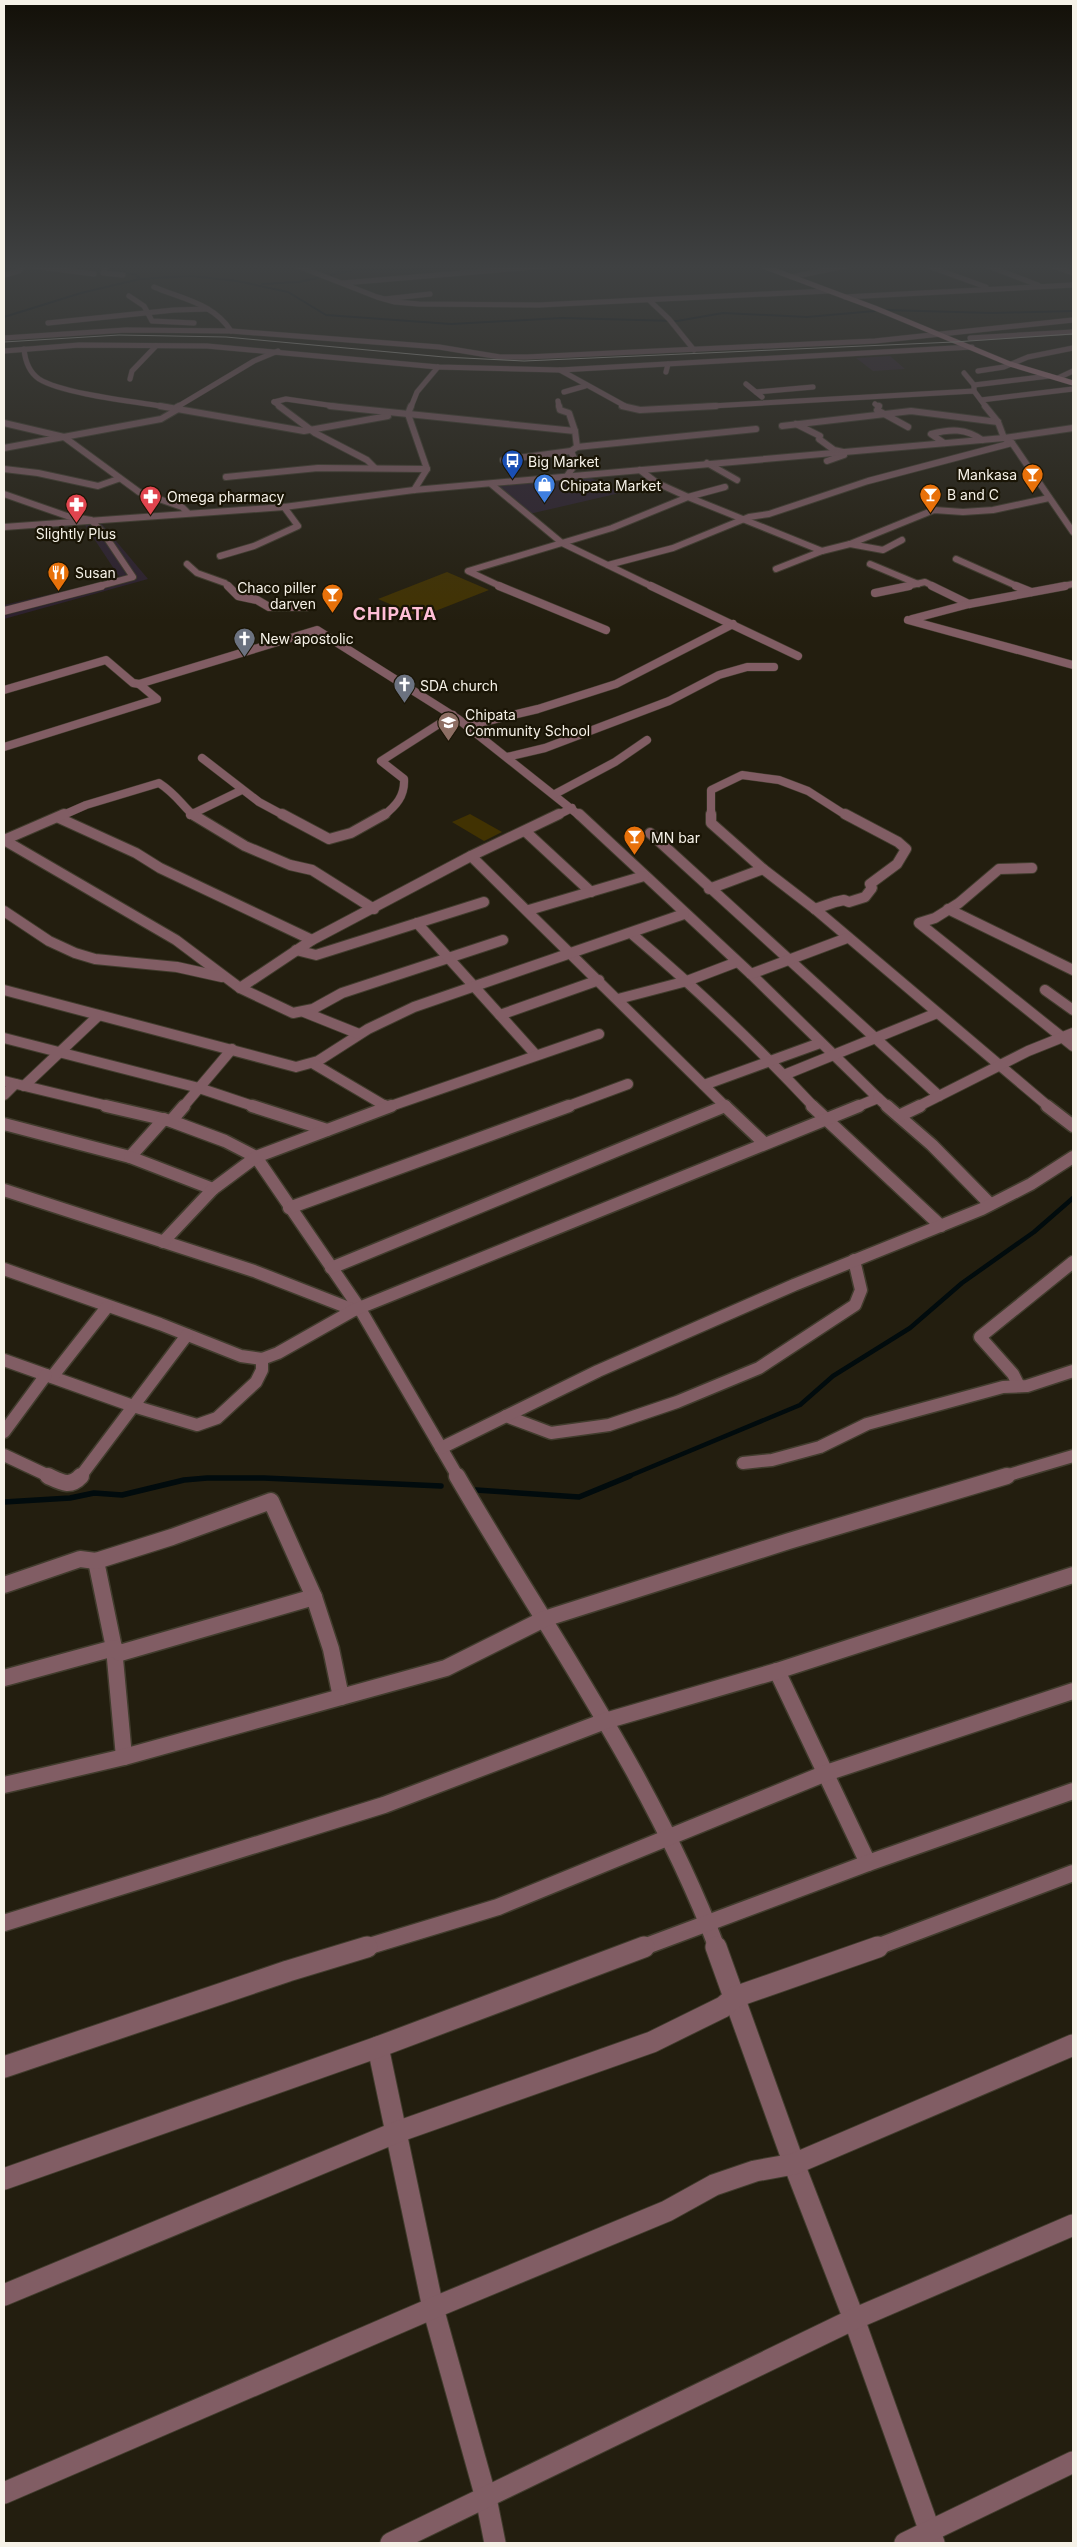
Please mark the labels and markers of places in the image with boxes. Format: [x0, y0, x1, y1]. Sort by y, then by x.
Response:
bus stop icon: Big Market [500, 449, 524, 480]
place label: Big Market [528, 453, 600, 470]
bar icon: Mankasa [1021, 462, 1045, 493]
place label: Mankasa [957, 466, 1017, 483]
shop icon: Chipata Market [532, 473, 556, 504]
place label: Chipata Market [560, 477, 661, 494]
bar icon: B and C [919, 482, 943, 513]
pharmacy icon: Omega pharmacy [139, 484, 163, 515]
place label: B and C [947, 486, 999, 503]
place label: Omega pharmacy [167, 488, 285, 505]
pharmacy icon: Slightly Plus [64, 493, 88, 524]
place label: Slightly Plus [36, 525, 116, 542]
restaurant icon: Susan [47, 560, 71, 591]
place label: Susan [75, 564, 116, 581]
place label: Chaco piller darven [237, 579, 316, 612]
bar icon: Chaco piller darven [320, 583, 344, 614]
church icon: New apostolic [232, 626, 256, 657]
place label: New apostolic [260, 630, 354, 647]
church icon: SDA church [392, 673, 416, 704]
place label: SDA church [420, 677, 498, 694]
place label: Chipata Community School [465, 706, 590, 739]
school or university icon: Chipata Community School [437, 710, 461, 741]
bar icon: MN bar [623, 825, 647, 856]
place label: MN bar [651, 829, 700, 846]

